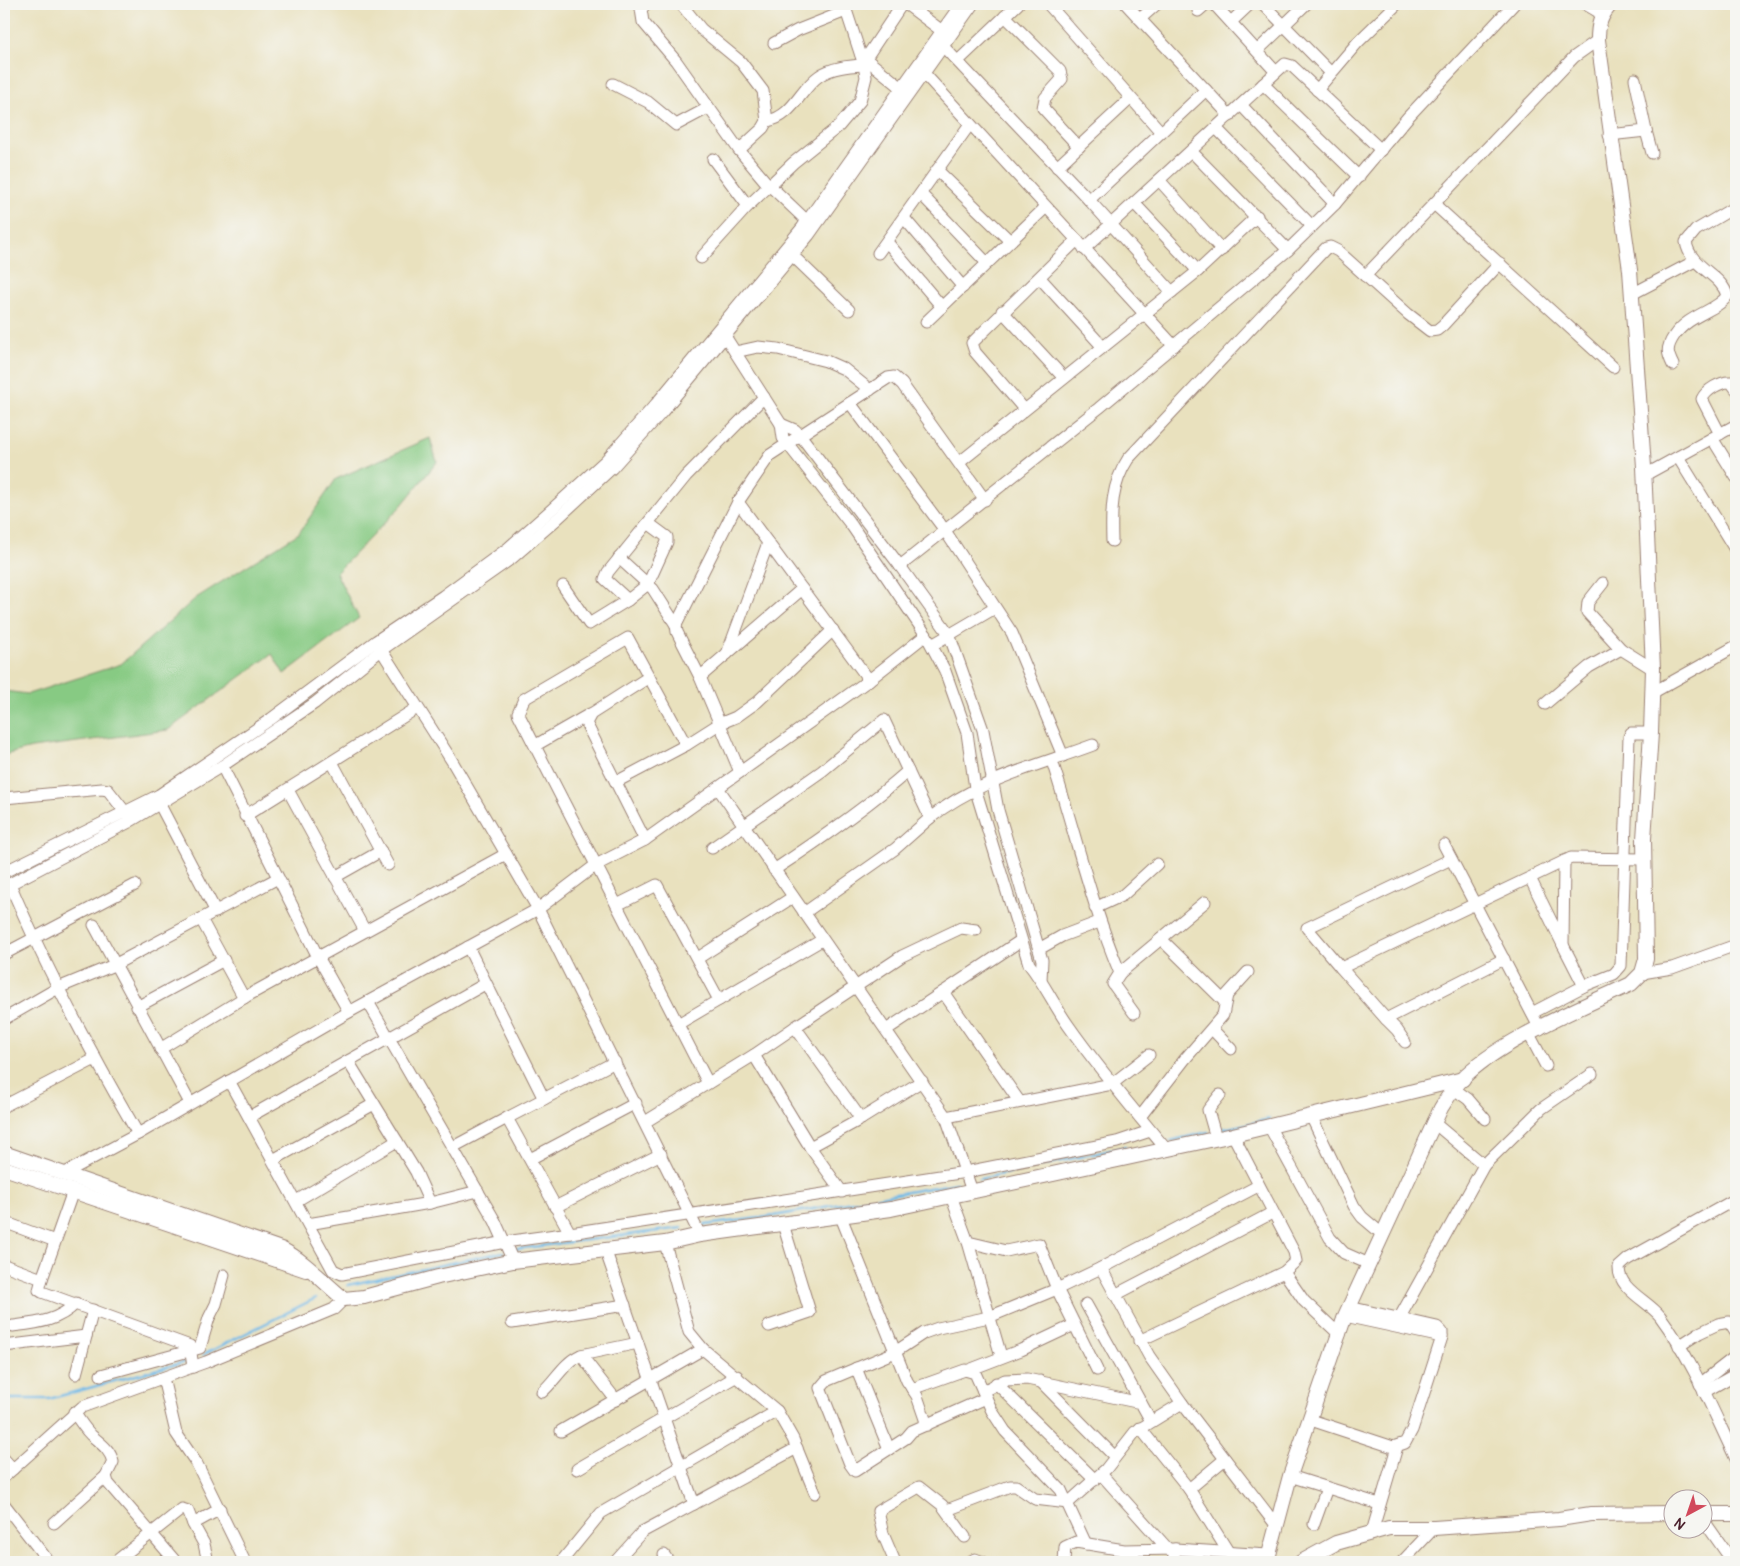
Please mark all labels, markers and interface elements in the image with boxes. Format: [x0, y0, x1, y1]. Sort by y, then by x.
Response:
north arrow [1662, 1488, 1712, 1538]
text: N [1671, 1514, 1689, 1533]

